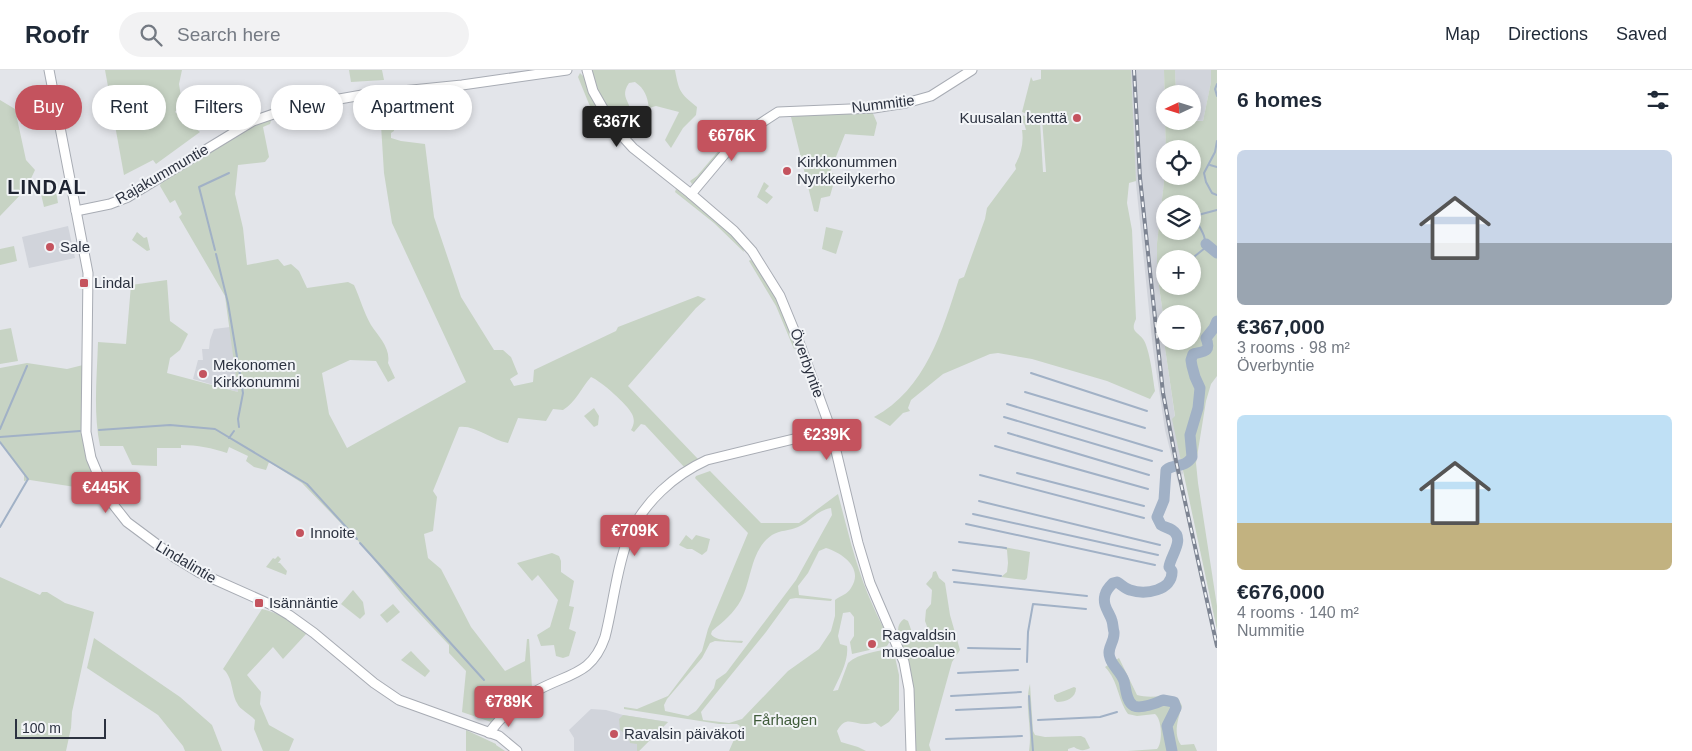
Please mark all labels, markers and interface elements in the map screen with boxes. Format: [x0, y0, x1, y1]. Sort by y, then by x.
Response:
search box [119, 12, 469, 57]
text: Roofr [25, 21, 89, 48]
icon: search [137, 21, 165, 49]
text: Search here [177, 24, 281, 45]
text: Map [1445, 24, 1480, 44]
text: Directions [1508, 24, 1588, 44]
text: Saved [1616, 24, 1667, 44]
chip: Buy [15, 85, 82, 130]
chip: Rent [92, 85, 166, 130]
chip: Filters [176, 85, 261, 130]
chip: New [271, 85, 343, 130]
chip: Apartment [353, 85, 472, 130]
north arrow [1156, 85, 1201, 130]
map controls [1156, 85, 1201, 350]
icon: filters [1644, 86, 1672, 114]
text: 6 homes [1237, 88, 1322, 111]
street label: Nummitie [850, 91, 915, 116]
pin: €367K [582, 106, 652, 148]
place label: Kuusalan kenttä [959, 109, 1068, 126]
marker: Kuusalan kenttä [1071, 112, 1083, 124]
text: €367K [593, 113, 641, 130]
pin: €676K [697, 119, 767, 162]
text: €676K [708, 127, 756, 144]
street label: Rajakummuntie [112, 140, 211, 207]
button: locate [1156, 140, 1201, 185]
place label: Kirkkonummen Nyrkkeilykerho [797, 153, 897, 187]
marker: Kirkkonummen Nyrkkeilykerho [781, 165, 793, 177]
district label: LINDAL [7, 176, 87, 198]
icon: home [1410, 183, 1500, 273]
button: layers [1156, 195, 1201, 240]
place label: Sale [60, 238, 90, 255]
marker: Sale [44, 241, 56, 253]
button: + [1156, 250, 1201, 295]
place label: Lindal [94, 274, 134, 291]
marker: Lindal [78, 277, 90, 289]
button: − [1156, 305, 1201, 350]
text: €367,000 [1237, 315, 1325, 338]
street label: Överbyntie [787, 326, 828, 400]
text: 3 rooms · 98 m² [1237, 339, 1350, 356]
place label: Mekonomen Kirkkonummi [213, 356, 300, 390]
text: Överbyntie [1237, 357, 1314, 374]
marker: Mekonomen Kirkkonummi [197, 368, 209, 380]
pin: €239K [792, 418, 862, 461]
text: €239K [803, 426, 851, 443]
icon: home [1410, 448, 1500, 538]
pin: €445K [71, 472, 141, 514]
text: €445K [82, 479, 130, 496]
pin: €709K [600, 514, 670, 557]
text: €709K [611, 522, 659, 539]
place label: Innoite [310, 524, 355, 541]
marker: Innoite [294, 527, 306, 539]
street label: Lindalintie [153, 537, 220, 586]
text: €676,000 [1237, 580, 1325, 603]
place label: Isännäntie [269, 594, 338, 611]
marker: Isännäntie [253, 597, 265, 609]
text: 4 rooms · 140 m² [1237, 604, 1359, 621]
text: Nummitie [1237, 622, 1305, 639]
place label: Ragvaldsin museoalue [882, 626, 956, 660]
marker: Ragvaldsin museoalue [866, 638, 878, 650]
pin: €789K [474, 686, 544, 728]
text: €789K [485, 693, 533, 710]
park label: Fårhagen [753, 711, 817, 728]
scale bar [15, 716, 106, 739]
text: 100 m [22, 720, 61, 736]
place label: Ravalsin päiväkoti [624, 725, 745, 742]
marker: Ravalsin päiväkoti [608, 728, 620, 740]

